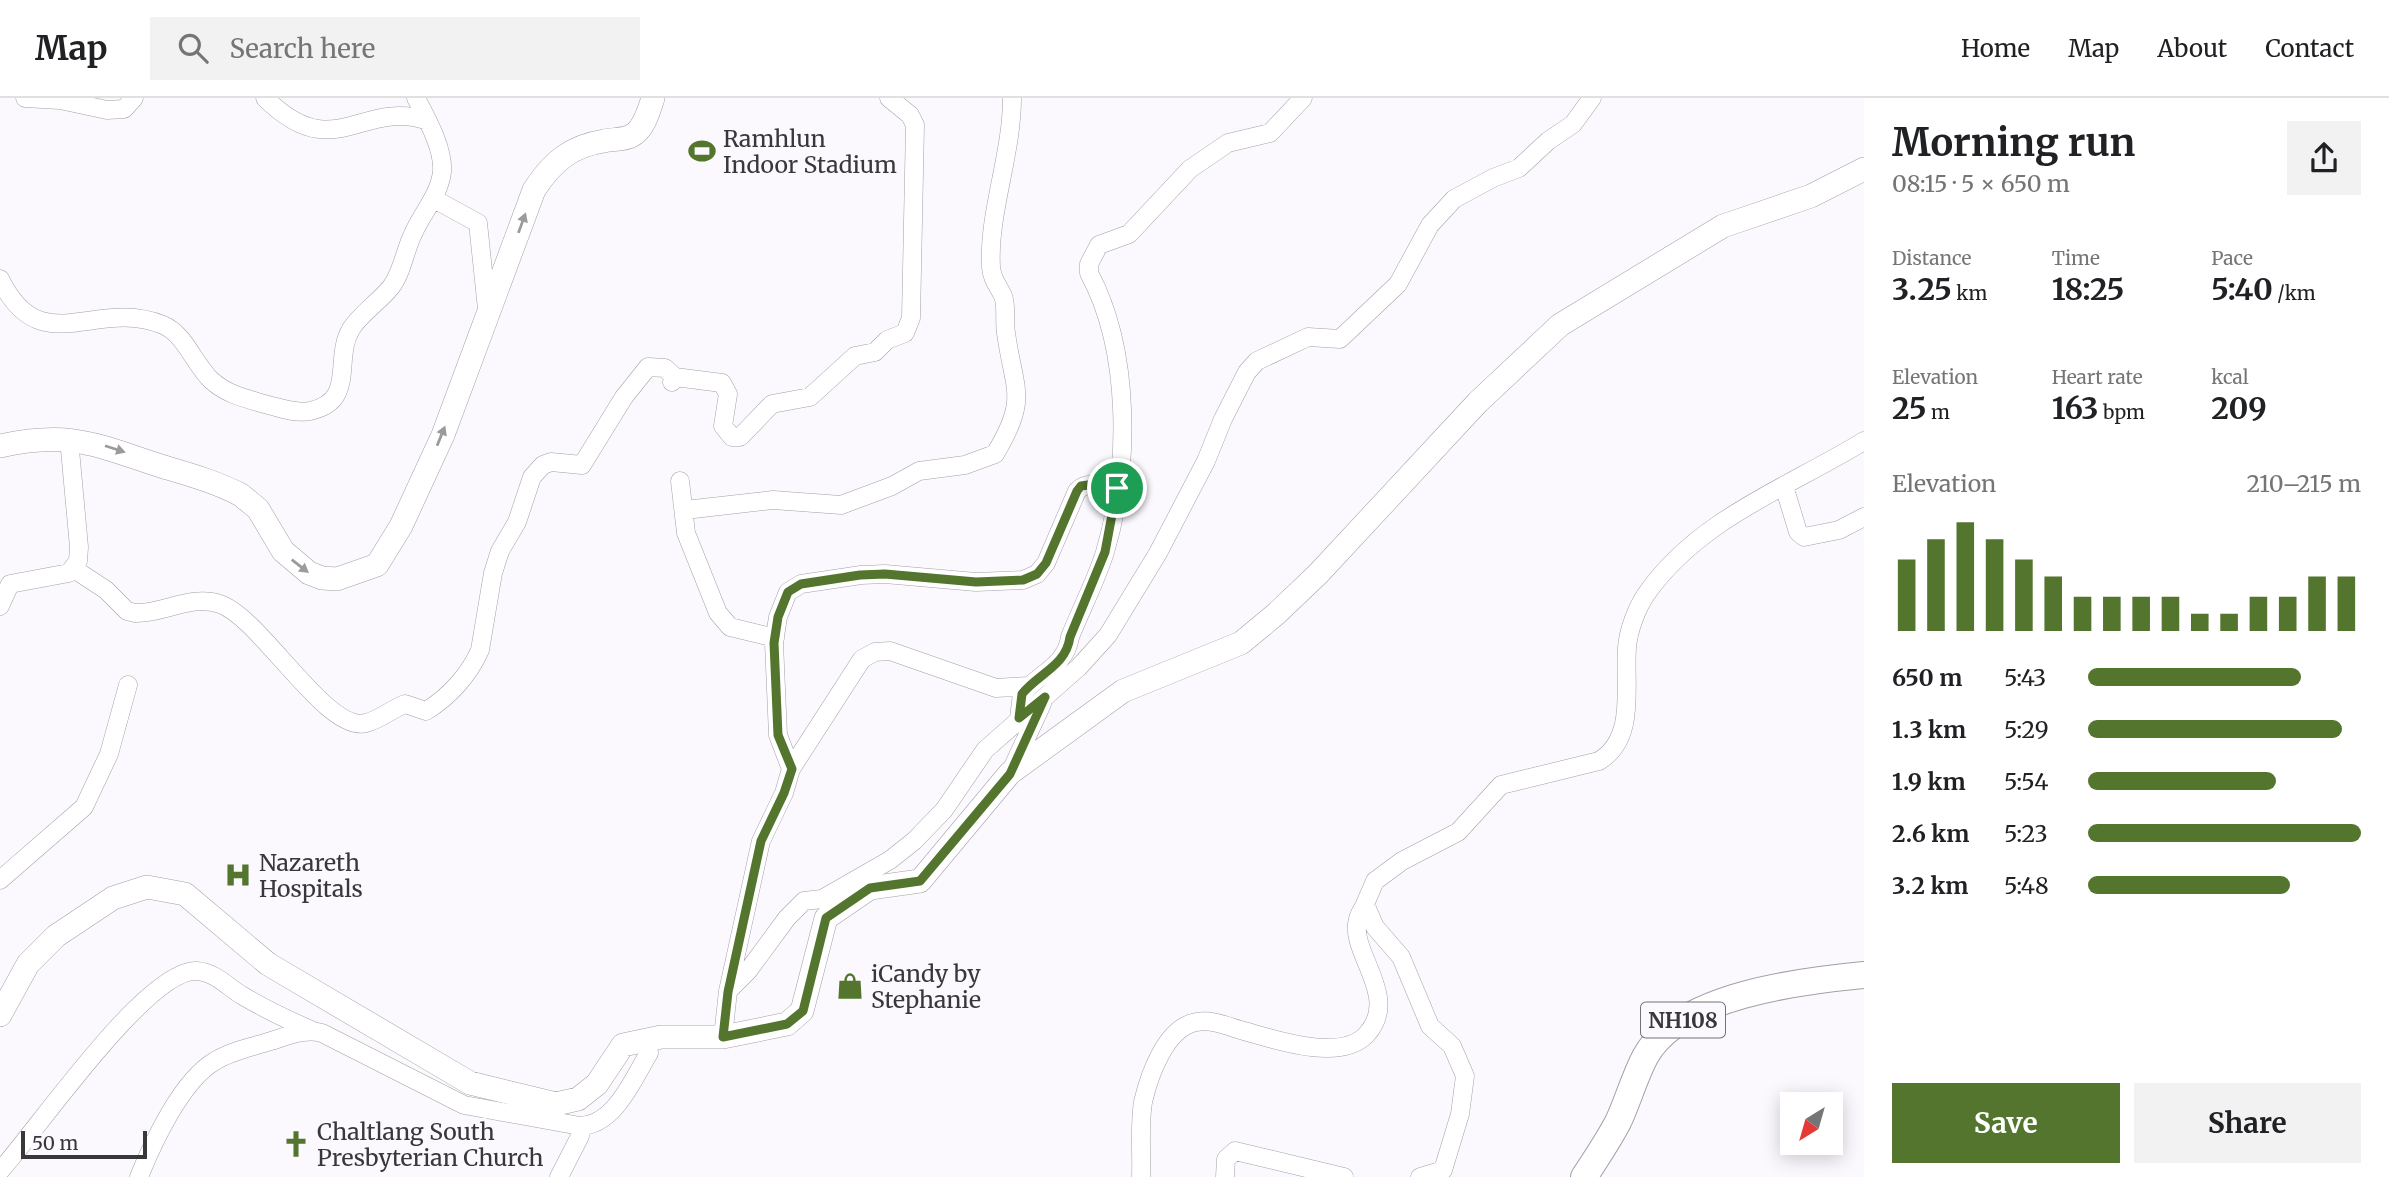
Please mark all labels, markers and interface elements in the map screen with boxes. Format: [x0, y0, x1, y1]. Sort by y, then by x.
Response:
search box [150, 17, 640, 80]
text: Map [35, 28, 108, 69]
icon: search [174, 29, 212, 67]
text: Search here [230, 32, 375, 65]
text: Home [1961, 33, 2030, 64]
text: Map [2068, 33, 2119, 64]
text: About [2157, 33, 2227, 64]
text: Contact [2265, 33, 2354, 64]
text: Morning run [1892, 119, 2135, 166]
button: share [2287, 121, 2361, 195]
place label: Ramhlun Indoor Stadium [723, 124, 897, 179]
sports icon: Ramhlun Indoor Stadium [687, 136, 717, 166]
text: 08:15 · 5 × 650 m [1892, 169, 2070, 198]
one-way arrow [517, 213, 528, 234]
text: Distance [1892, 246, 1971, 270]
text: Time [2052, 246, 2100, 270]
text: Pace [2211, 246, 2253, 270]
text: 3.25 [1892, 270, 1952, 308]
text: 18:25 [2052, 270, 2124, 308]
text: 5:40 [2211, 270, 2273, 308]
text: km [1952, 281, 1987, 305]
text: /km [2273, 281, 2316, 305]
text: Elevation [1892, 365, 1978, 389]
text: Heart rate [2052, 365, 2143, 389]
text: kcal [2211, 365, 2249, 389]
text: 25 [1892, 389, 1926, 427]
text: 163 [2052, 389, 2099, 427]
text: 209 [2211, 389, 2267, 427]
text: m [1926, 400, 1950, 424]
text: bpm [2099, 400, 2145, 424]
one-way arrow [436, 425, 447, 446]
one-way arrow [105, 444, 126, 455]
pin [1087, 458, 1147, 518]
icon: arrive [1098, 469, 1136, 507]
text: Elevation [1892, 469, 1996, 498]
text: 210–215 m [2246, 469, 2361, 498]
one-way arrow [290, 558, 308, 573]
text: 650 m [1892, 663, 1962, 692]
text: 5:43 [2004, 663, 2046, 692]
text: 1.3 km [1892, 715, 1966, 744]
text: 5:29 [2004, 715, 2049, 744]
text: 1.9 km [1892, 767, 1966, 796]
text: 5:54 [2004, 767, 2049, 796]
text: 2.6 km [1892, 819, 1969, 848]
text: 5:23 [2004, 819, 2048, 848]
place label: Nazareth Hospitals [259, 848, 363, 903]
hospital icon: Nazareth Hospitals [223, 860, 253, 890]
text: 3.2 km [1892, 871, 1969, 900]
text: 5:48 [2004, 871, 2049, 900]
place label: iCandy by Stephanie [871, 959, 981, 1014]
shop icon: iCandy by Stephanie [835, 971, 865, 1001]
road number: NH108 [1641, 1002, 1725, 1038]
button: Save [1892, 1083, 2120, 1163]
button: Share [2134, 1083, 2361, 1163]
north arrow [1780, 1092, 1843, 1155]
map controls [1780, 1092, 1843, 1155]
place label: Chaltlang South Presbyterian Church [317, 1117, 543, 1172]
scale bar [21, 1128, 147, 1160]
church icon: Chaltlang South Presbyterian Church [281, 1129, 311, 1159]
text: 50 m [32, 1131, 78, 1155]

